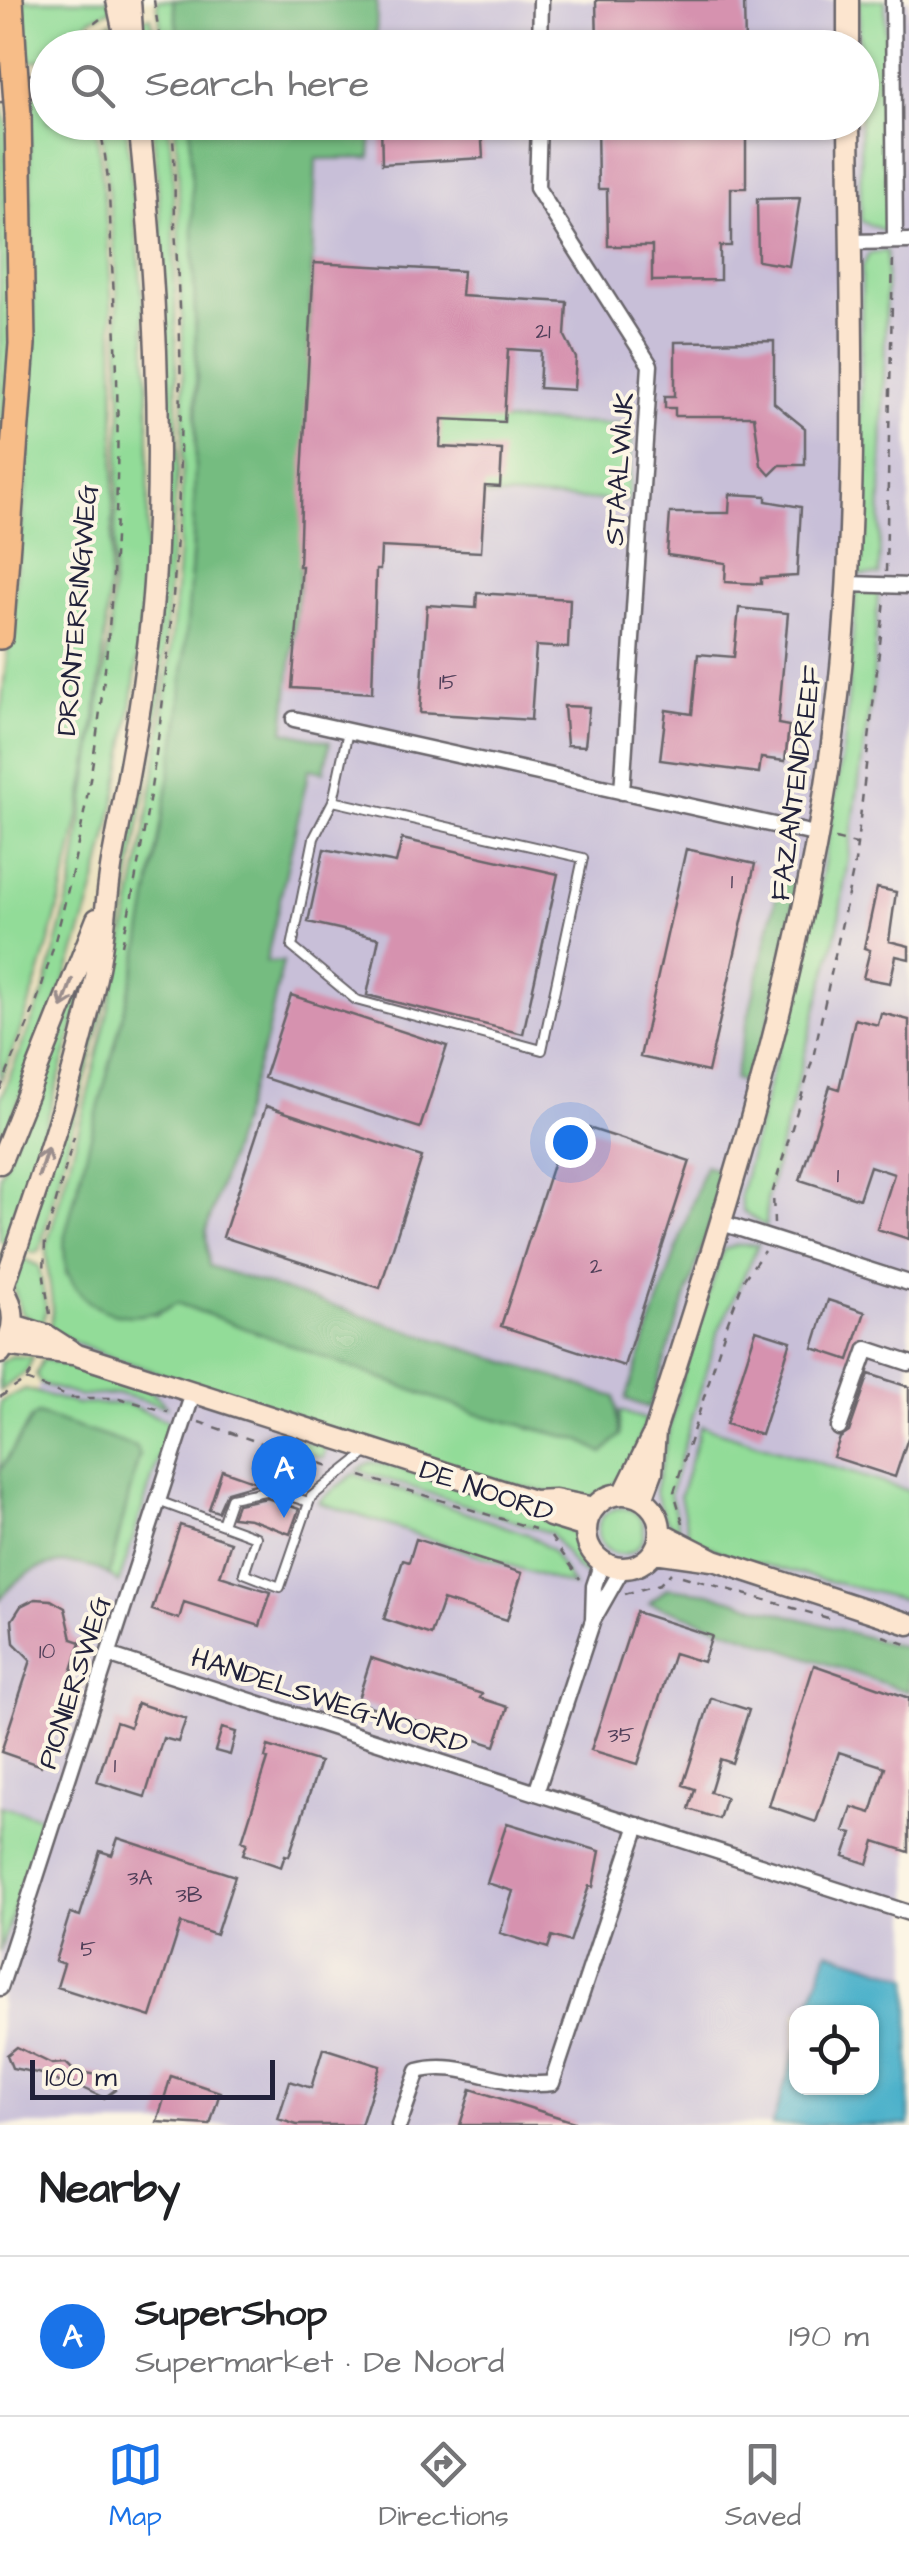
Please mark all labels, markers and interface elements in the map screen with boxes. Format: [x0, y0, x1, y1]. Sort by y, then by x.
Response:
search box [30, 30, 879, 140]
icon: search [65, 58, 120, 113]
text: Search here [145, 59, 369, 111]
house number: 21 [535, 316, 551, 347]
street label: STAALWIJK [595, 391, 644, 547]
street label: DRONTERRINGWEG [47, 483, 108, 737]
street label: FAZANTENDREEF [761, 663, 832, 903]
house number: 15 [439, 667, 458, 698]
house number: 1 [731, 866, 734, 897]
one-way arrow [57, 978, 75, 1009]
your location [545, 1117, 596, 1168]
one-way arrow [35, 1146, 53, 1178]
house number: 1 [837, 1160, 840, 1191]
house number: 2 [590, 1251, 603, 1282]
pin: A [252, 1436, 316, 1518]
street label: DE NOORD [414, 1450, 559, 1533]
street label: PIONIERSWEG [28, 1591, 121, 1774]
house number: 10 [39, 1636, 55, 1667]
street label: HANDELSWEG-NOORD [186, 1638, 473, 1765]
house number: 35 [608, 1720, 635, 1751]
house number: 1 [114, 1750, 117, 1781]
house number: 3A [127, 1863, 153, 1894]
house number: 3B [176, 1880, 203, 1911]
house number: 5 [80, 1934, 96, 1965]
map controls [789, 2005, 879, 2095]
button: locate [789, 2005, 879, 2095]
scale bar [30, 2055, 275, 2100]
text: 100 m [45, 2058, 117, 2097]
text: Nearby [40, 2161, 180, 2219]
text: SuperShop [135, 2288, 327, 2340]
text: A [62, 2314, 83, 2359]
text: 190 m [789, 2314, 869, 2359]
text: Supermarket · De Noord [135, 2340, 504, 2385]
tab: Map [108, 2437, 163, 2536]
tab: Directions [379, 2437, 509, 2536]
tab: Saved [725, 2437, 801, 2536]

